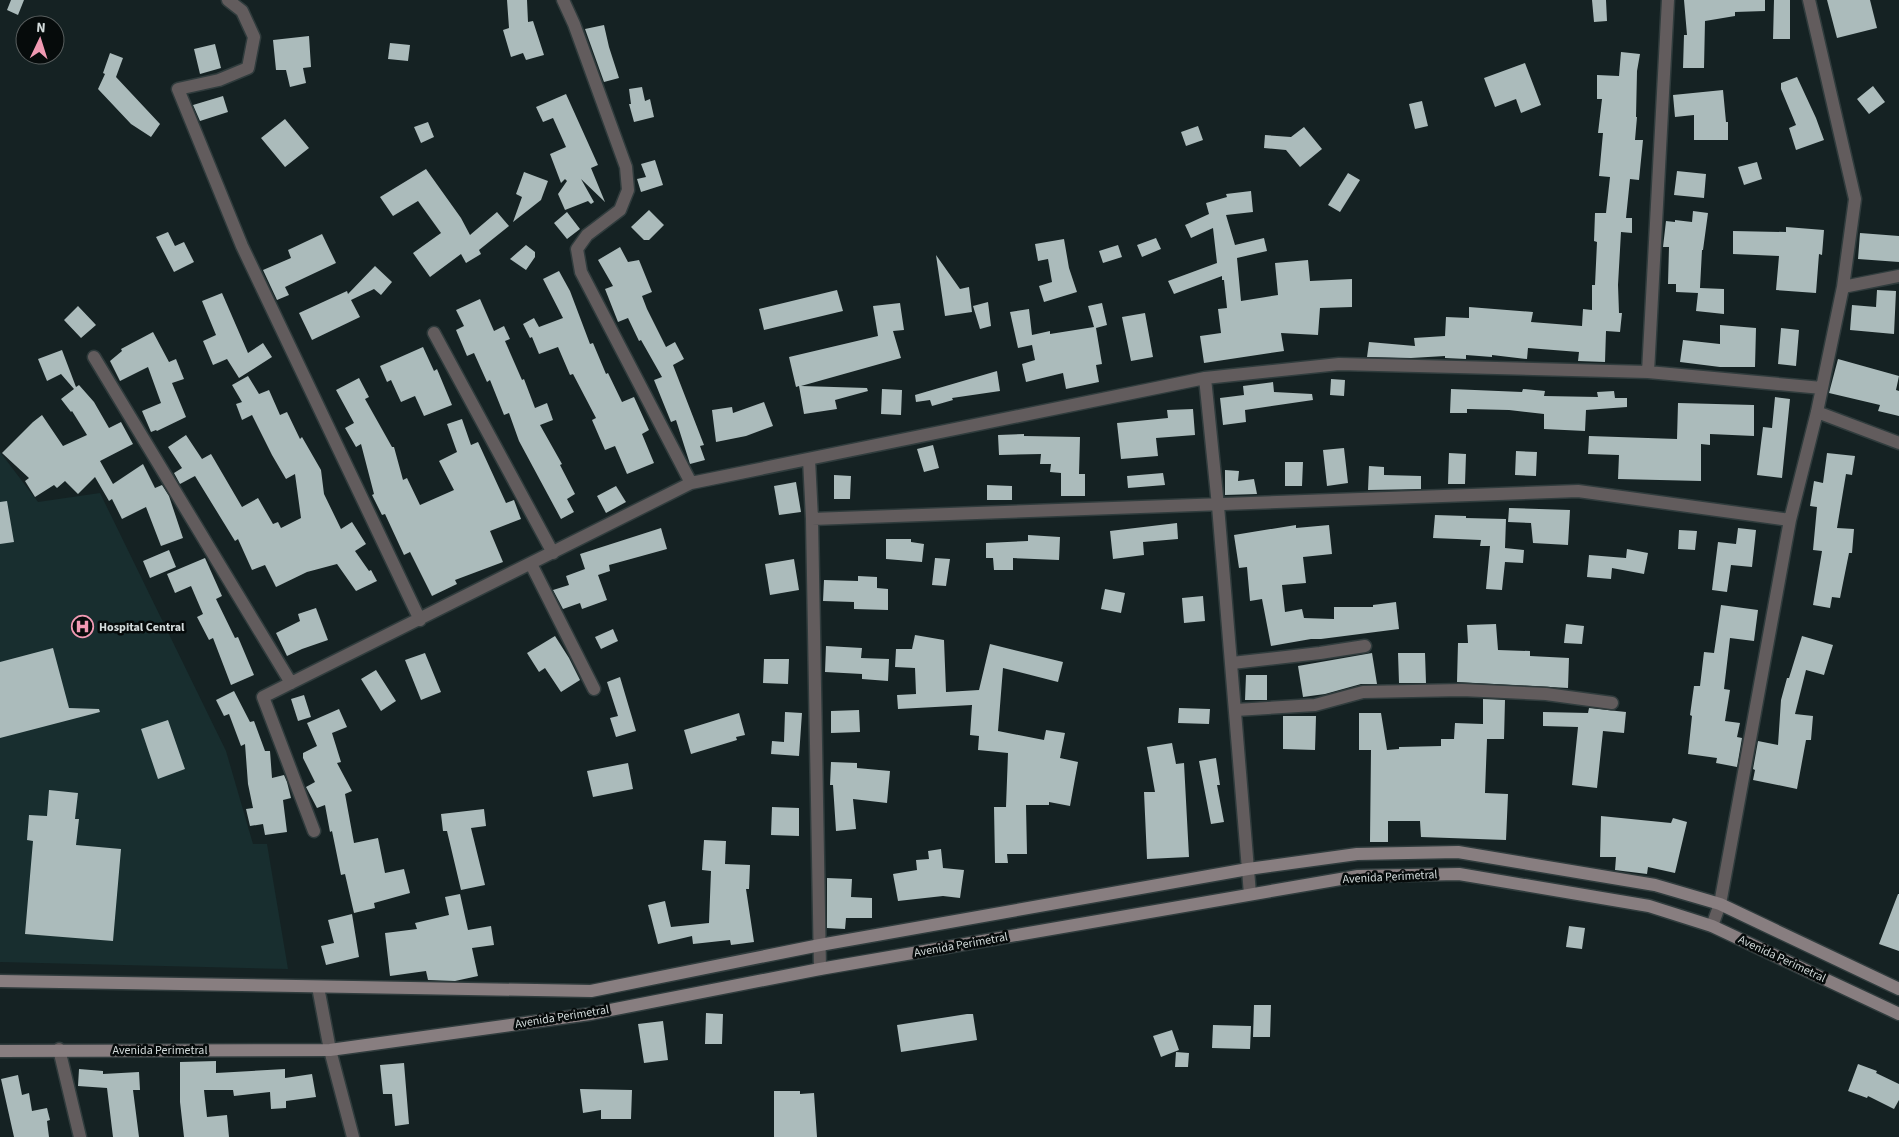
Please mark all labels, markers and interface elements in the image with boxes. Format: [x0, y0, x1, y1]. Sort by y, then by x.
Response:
north arrow [15, 15, 65, 65]
text: N [35, 18, 46, 38]
hospital icon: Hospital Central [71, 615, 95, 639]
place label: Hospital Central [99, 619, 185, 636]
street label: Avenida Perimetral [1342, 866, 1438, 888]
street label: Avenida Perimetral [913, 928, 1009, 962]
street label: Avenida Perimetral [1735, 931, 1829, 987]
street label: Avenida Perimetral [514, 1001, 610, 1033]
street label: Avenida Perimetral [113, 1042, 207, 1059]

